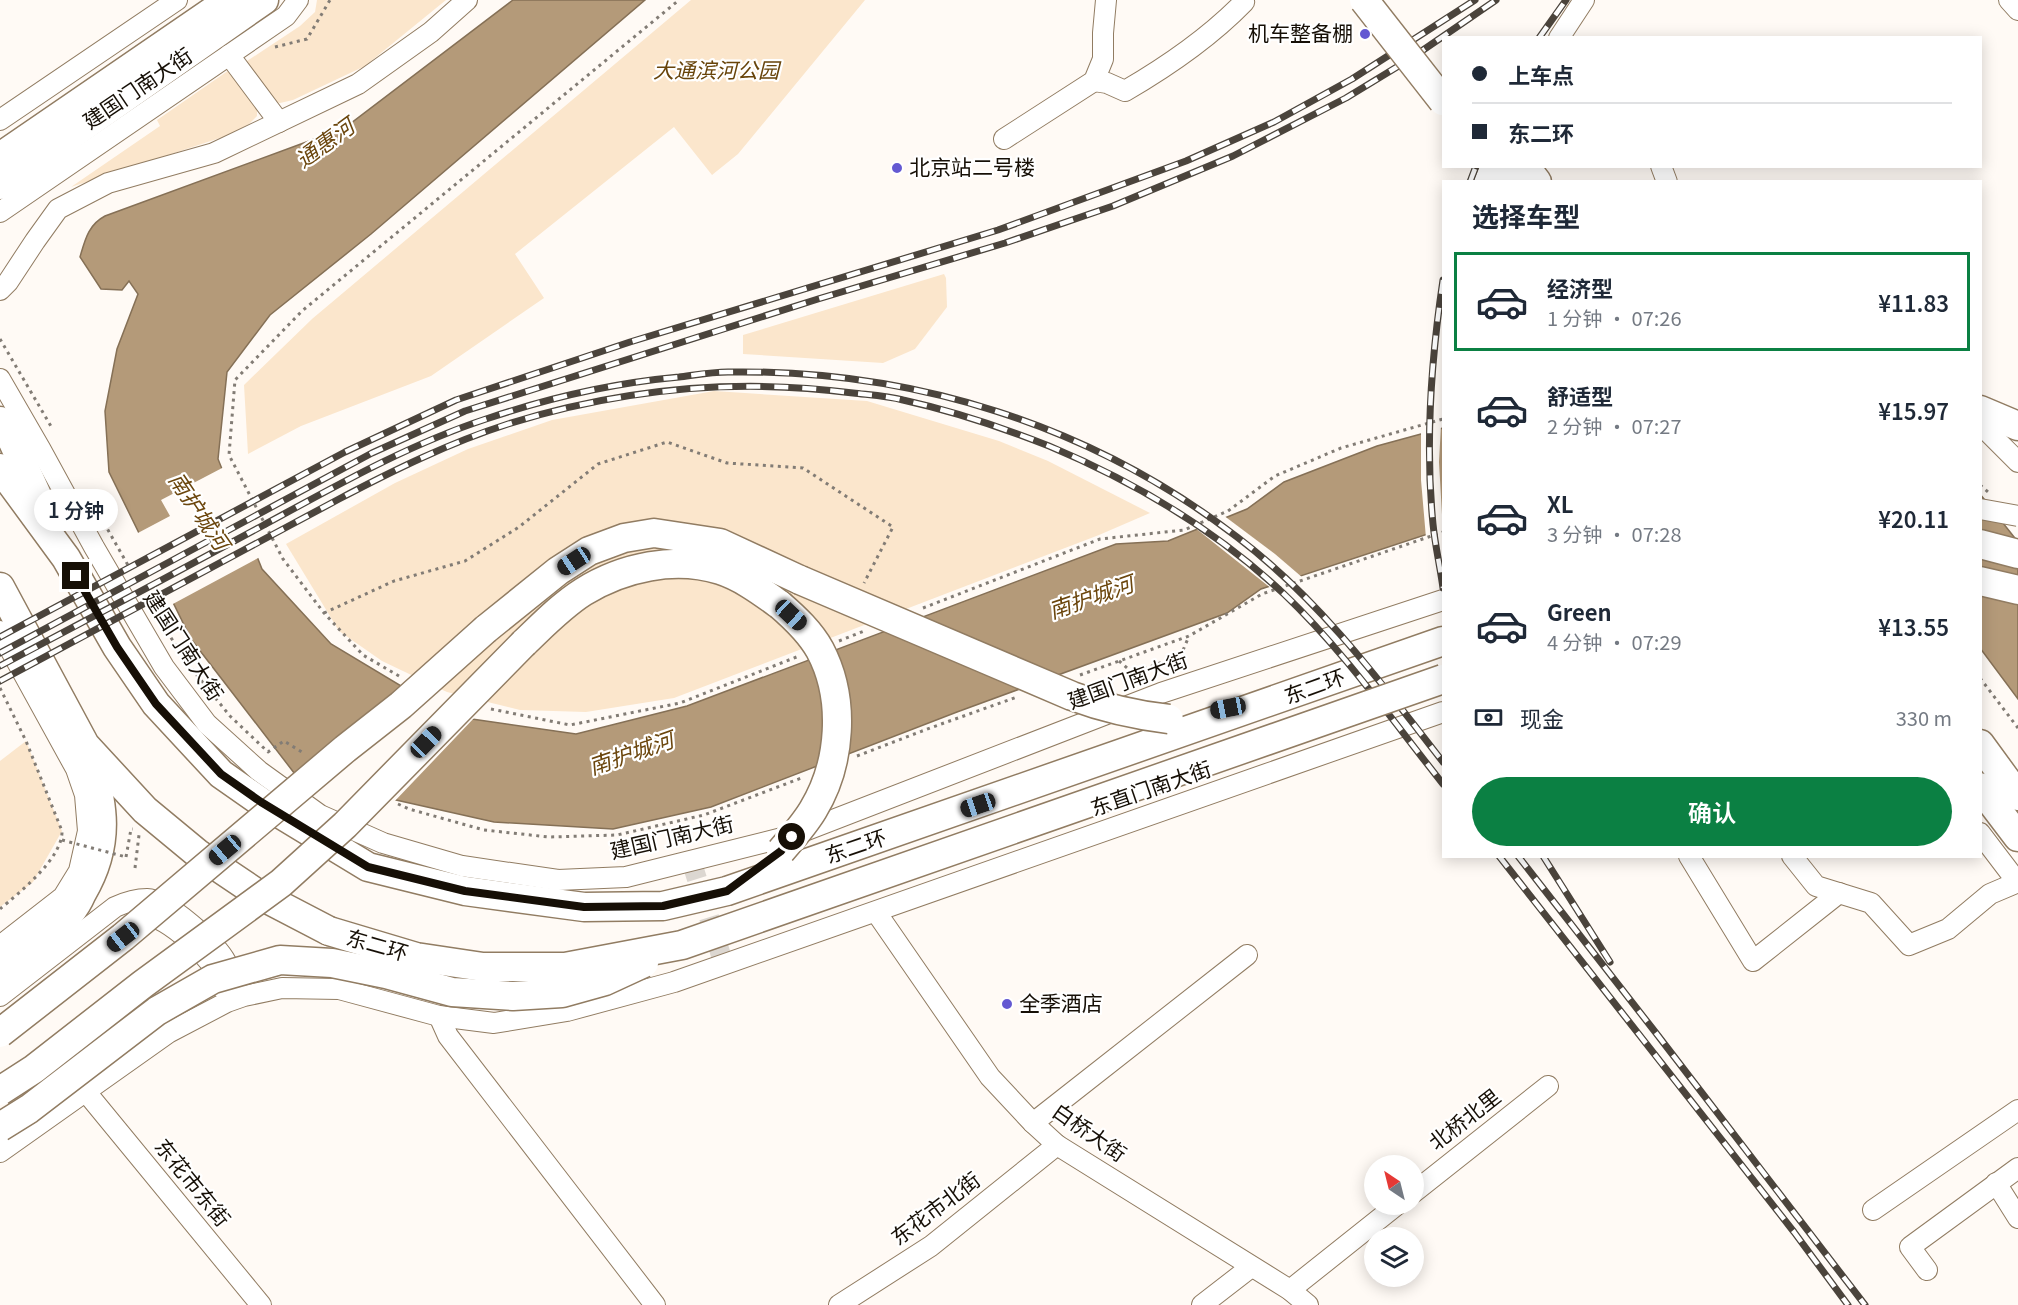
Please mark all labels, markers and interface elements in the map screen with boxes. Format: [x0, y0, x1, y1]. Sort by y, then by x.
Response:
place label: 机车整备棚 [1248, 17, 1353, 47]
marker: 机车整备棚 [1358, 27, 1372, 41]
street label: 建国门南大街 [76, 40, 197, 135]
park label: 大通滨河公园 [653, 54, 782, 84]
text: 上车点 [1508, 58, 1574, 90]
water label: 通惠河 [288, 107, 363, 174]
text: 东二环 [1508, 116, 1574, 148]
place label: 北京站二号楼 [909, 151, 1035, 181]
marker: 北京站二号楼 [890, 161, 904, 175]
text: 选择车型 [1472, 196, 1580, 235]
text: 经济型 [1547, 271, 1613, 303]
icon: car [1475, 275, 1529, 329]
text: ¥11.83 [1878, 286, 1949, 318]
text: 1 分钟 · 07:26 [1547, 303, 1682, 332]
text: 舒适型 [1547, 379, 1613, 411]
icon: car [1475, 383, 1529, 437]
text: ¥15.97 [1878, 394, 1949, 426]
text: 2 分钟 · 07:27 [1547, 411, 1682, 440]
water label: 南护城河 [163, 464, 241, 559]
text: XL [1547, 487, 1574, 519]
callout: 1 分钟 [34, 489, 118, 531]
icon: car [1475, 491, 1529, 545]
text: 1 分钟 [48, 495, 104, 524]
text: ¥20.11 [1878, 502, 1949, 534]
text: 3 分钟 · 07:28 [1547, 519, 1682, 548]
car [554, 544, 594, 578]
route end [62, 562, 89, 589]
water label: 南护城河 [1044, 564, 1141, 625]
street label: 建国门南大街 [138, 584, 232, 706]
text: Green [1547, 595, 1612, 627]
car [772, 596, 810, 634]
icon: car [1475, 599, 1529, 653]
text: ¥13.55 [1878, 610, 1949, 642]
text: 4 分钟 · 07:29 [1547, 627, 1682, 656]
street label: 建国门南大街 [1063, 643, 1192, 715]
street label: 东二环 [1280, 660, 1349, 710]
car [1209, 696, 1247, 720]
icon: cash [1472, 701, 1505, 734]
text: 现金 [1520, 701, 1564, 733]
text: 330 m [1896, 703, 1952, 732]
water label: 南护城河 [584, 720, 681, 781]
car [407, 723, 445, 761]
street label: 东直门南大街 [1086, 752, 1215, 822]
button: 确认 [1472, 777, 1952, 846]
car [958, 791, 998, 819]
street label: 建国门南大街 [607, 807, 736, 865]
street label: 东二环 [821, 821, 890, 870]
route start [778, 823, 805, 850]
car [205, 832, 245, 868]
car [103, 919, 143, 955]
street label: 东二环 [343, 921, 412, 967]
place label: 全季酒店 [1019, 987, 1103, 1017]
marker: 全季酒店 [1000, 997, 1014, 1011]
street label: 北桥北里 [1421, 1081, 1506, 1156]
street label: 白桥大街 [1047, 1095, 1133, 1168]
street label: 东花市东街 [149, 1132, 238, 1232]
north arrow [1364, 1155, 1424, 1215]
map controls [1364, 1155, 1424, 1287]
street label: 东花市北街 [884, 1164, 986, 1251]
button: layers [1364, 1227, 1424, 1287]

